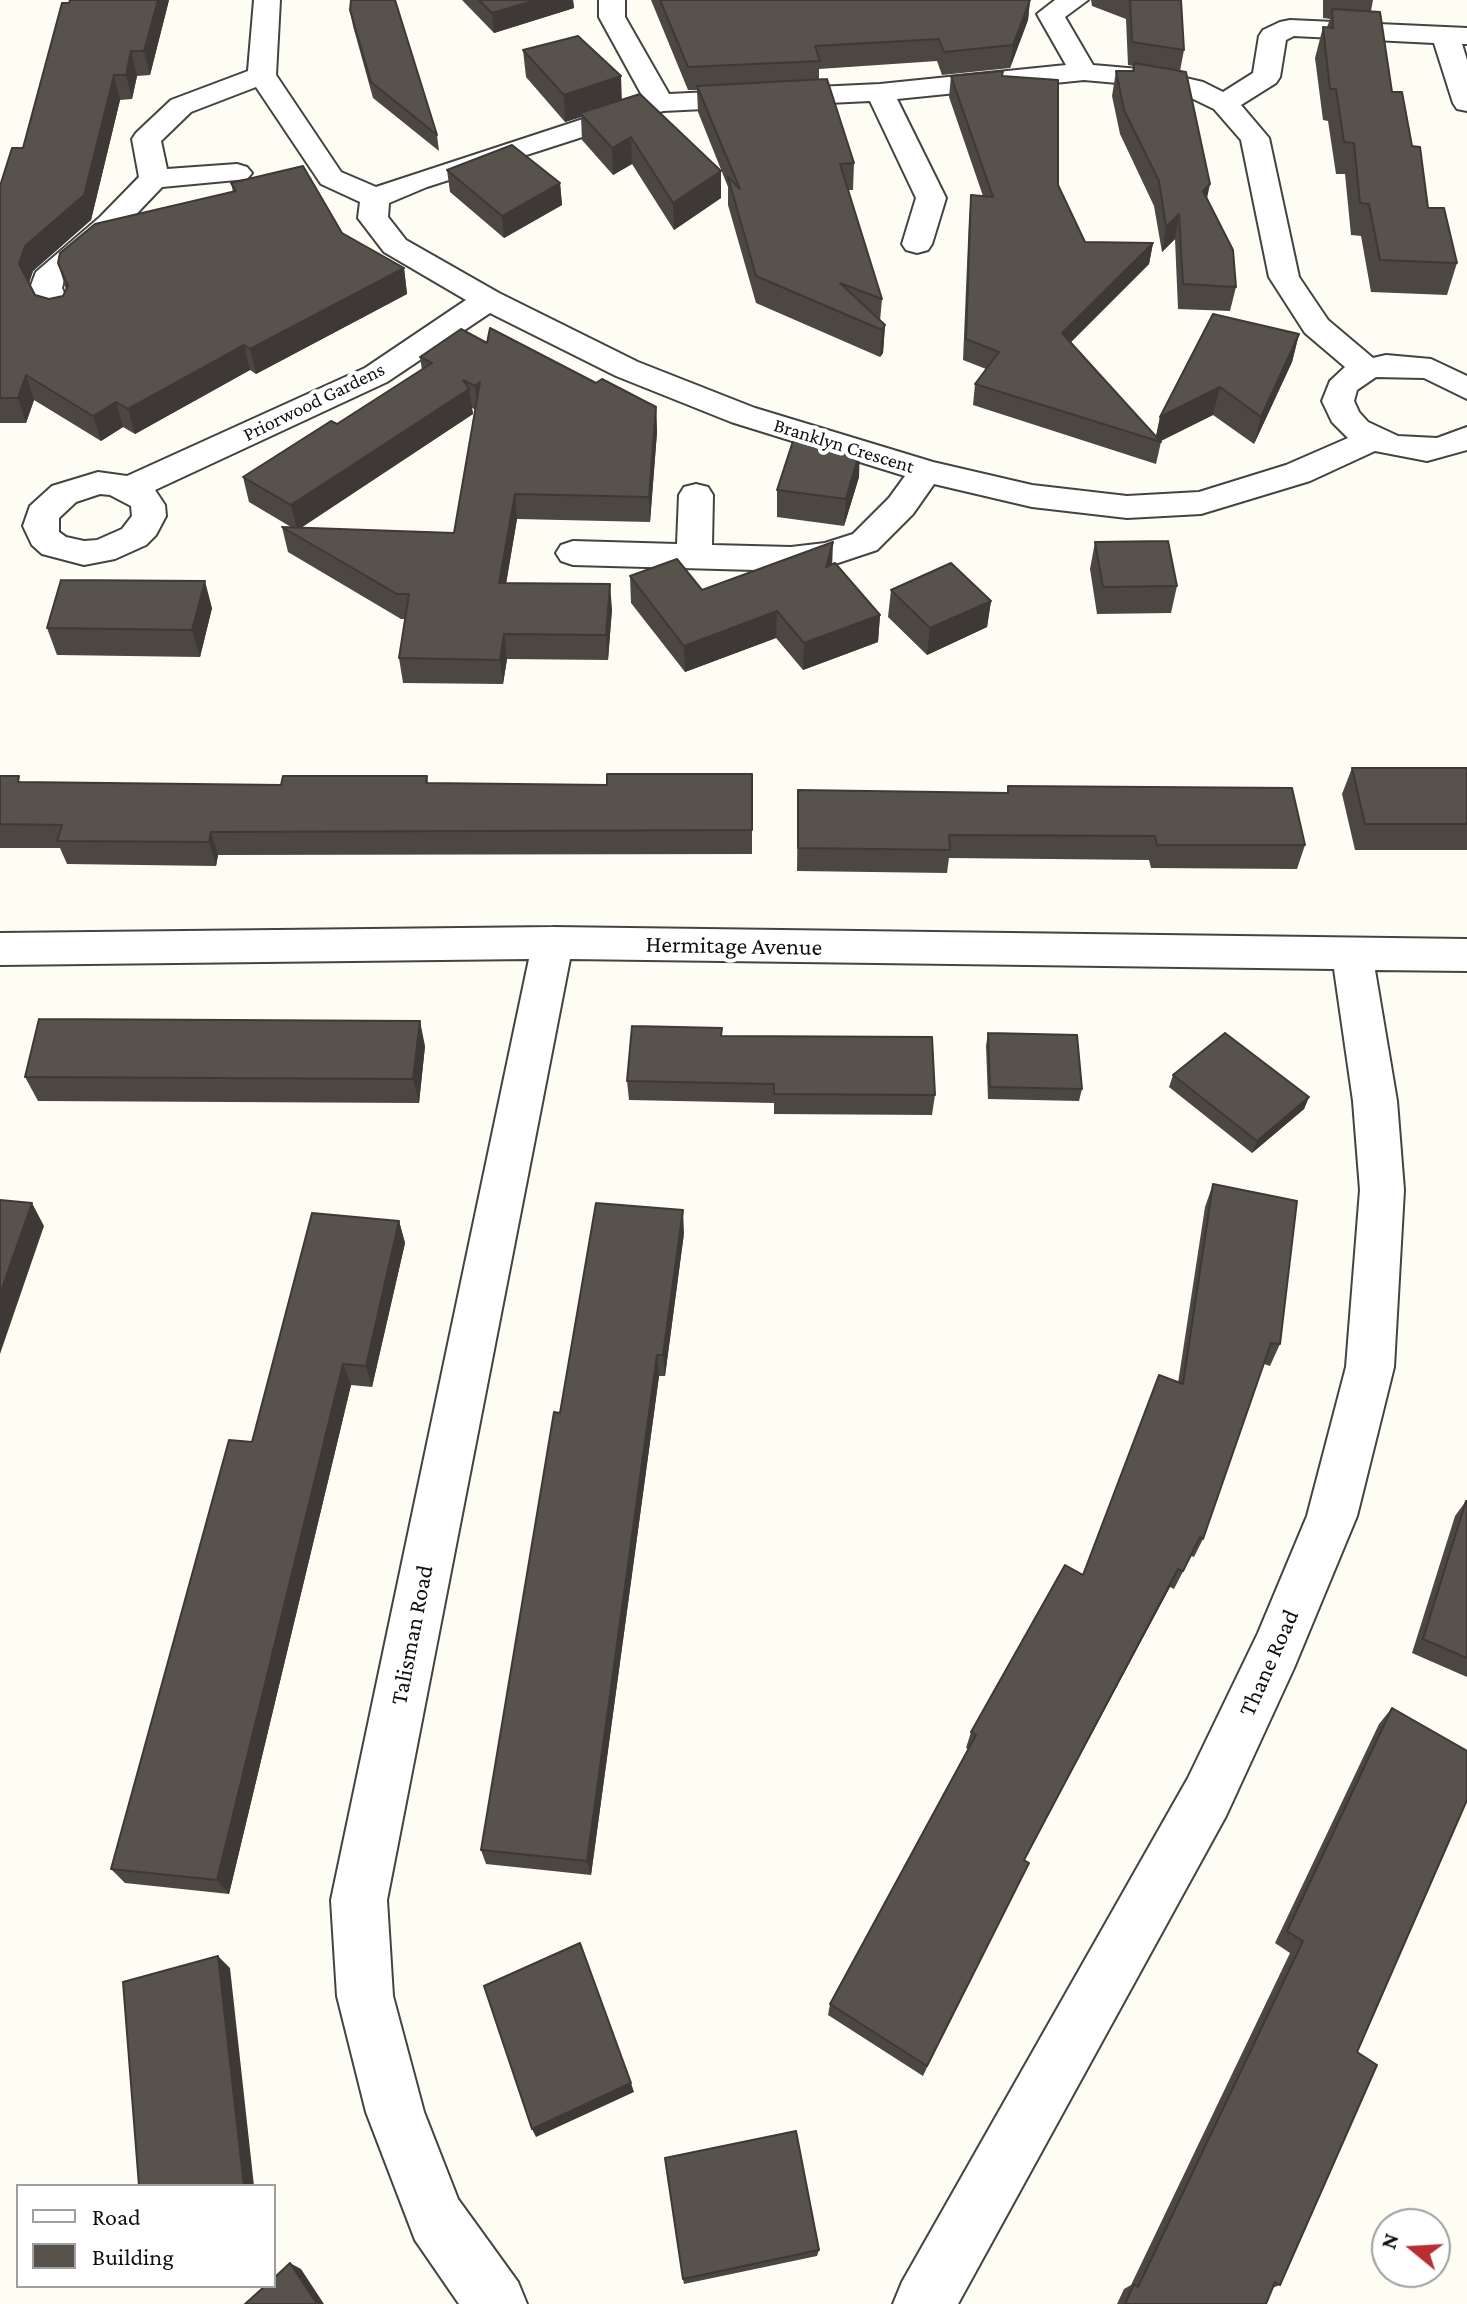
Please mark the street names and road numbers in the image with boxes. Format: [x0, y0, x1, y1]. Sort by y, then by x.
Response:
street label: Priorwood Gardens [239, 357, 389, 447]
street label: Branklyn Crescent [771, 413, 917, 479]
street label: Hermitage Avenue [645, 930, 823, 962]
street label: Talisman Road [384, 1563, 440, 1707]
street label: Thane Road [1233, 1605, 1305, 1721]

